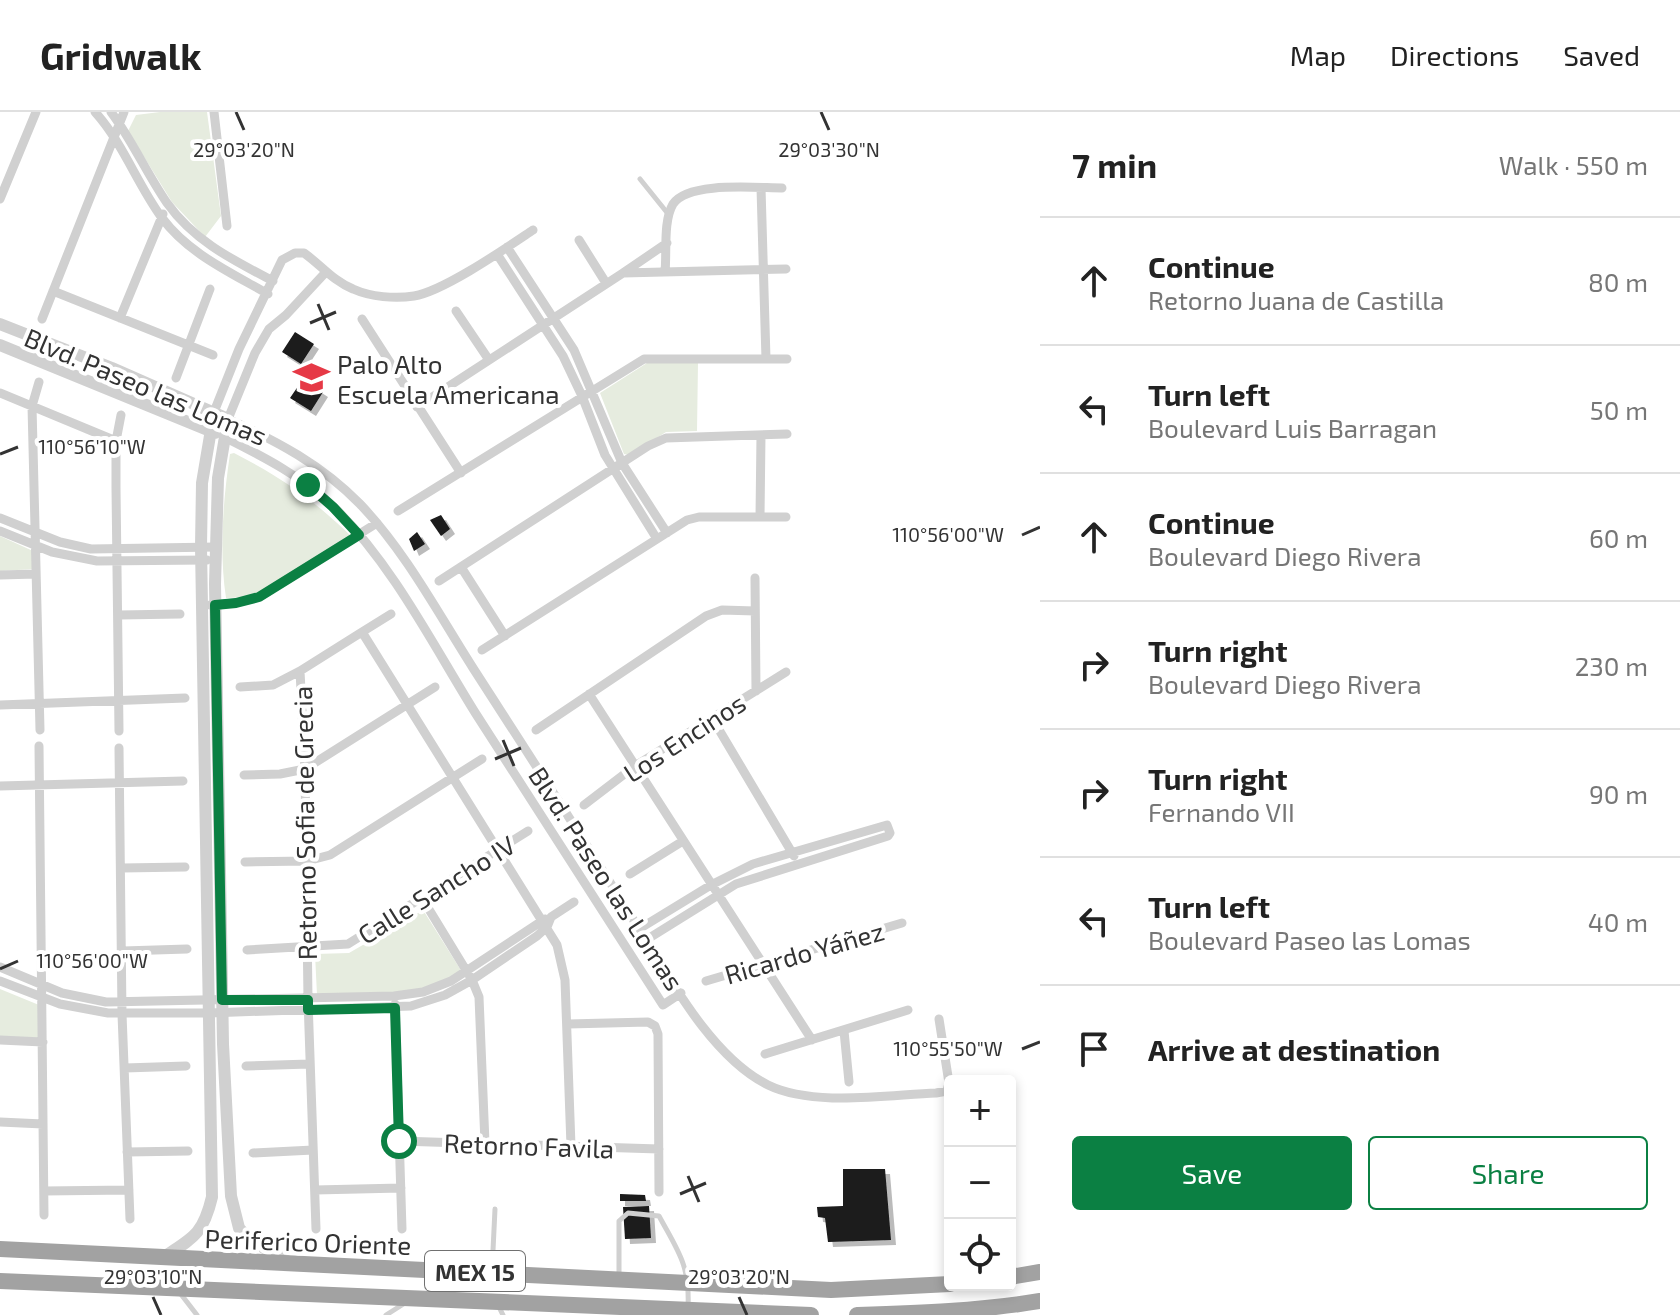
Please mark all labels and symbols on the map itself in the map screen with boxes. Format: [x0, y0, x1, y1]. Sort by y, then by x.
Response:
text: 29°03'20"N [193, 137, 295, 161]
text: 29°03'30"N [778, 137, 880, 161]
street label: Blvd. Paseo las Lomas [20, 321, 272, 451]
place label: Palo Alto Escuela Americana [337, 348, 560, 409]
school or university icon: Palo Alto Escuela Americana [292, 359, 330, 397]
text: 110°56'10"W [38, 434, 146, 458]
route end [290, 467, 326, 503]
text: 110°56'00"W [892, 522, 1004, 546]
street label: Retorno Sofia de Grecia [286, 686, 322, 960]
street label: Los Encinos [617, 686, 751, 788]
street label: Blvd. Paseo las Lomas [523, 760, 691, 996]
street label: Calle Sancho IV [352, 828, 520, 950]
street label: Ricardo Yáñez [721, 914, 887, 990]
text: 110°56'00"W [36, 948, 148, 972]
text: 110°55'50"W [893, 1036, 1003, 1060]
route start [381, 1123, 417, 1159]
street label: Retorno Favila [443, 1127, 615, 1163]
street label: Periferico Oriente [204, 1222, 412, 1260]
road number: MEX 15 [425, 1251, 525, 1291]
text: 29°03'10"N [104, 1264, 202, 1288]
text: 29°03'20"N [688, 1264, 790, 1288]

